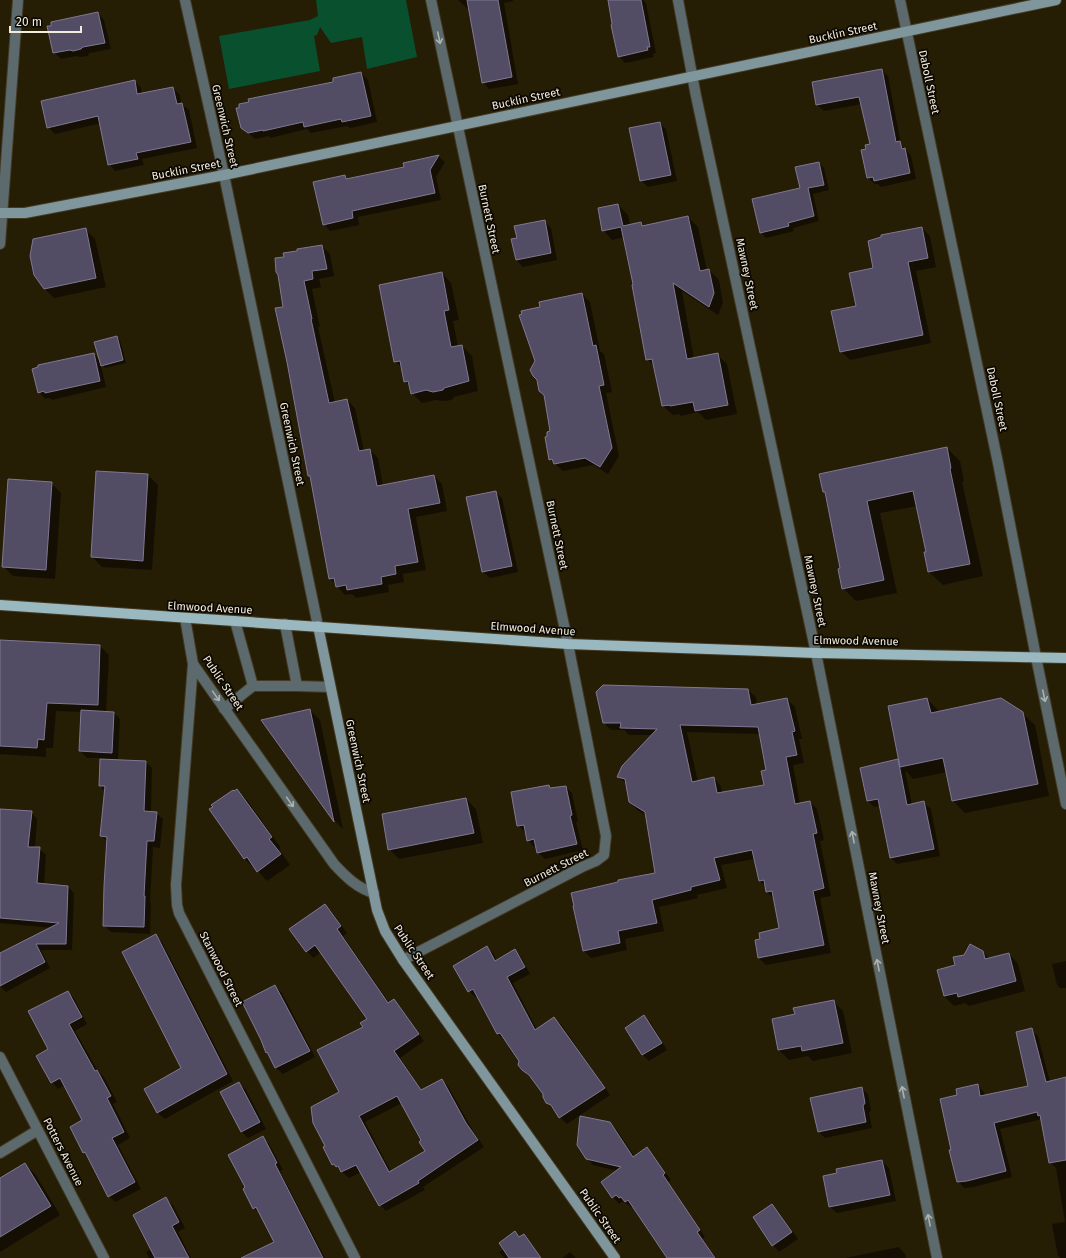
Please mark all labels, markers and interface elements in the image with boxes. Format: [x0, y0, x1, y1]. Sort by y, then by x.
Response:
scale bar [10, 8, 81, 34]
text: 20 m [16, 15, 42, 29]
street label: Bucklin Street [808, 19, 878, 47]
one-way arrow [435, 31, 443, 44]
street label: Daboll Street [916, 49, 942, 115]
street label: Greenwich Street [209, 83, 241, 169]
street label: Bucklin Street [491, 85, 561, 113]
street label: Bucklin Street [151, 157, 221, 183]
street label: Burnett Street [475, 183, 503, 255]
street label: Mawney Street [733, 237, 761, 311]
street label: Daboll Street [984, 366, 1010, 432]
street label: Greenwich Street [277, 401, 307, 487]
street label: Burnett Street [543, 499, 571, 571]
street label: Mawney Street [801, 554, 829, 628]
street label: Elmwood Avenue [167, 599, 253, 617]
street label: Elmwood Avenue [490, 620, 576, 638]
street label: Elmwood Avenue [813, 634, 899, 648]
street label: Public Street [200, 653, 246, 713]
one-way arrow [1040, 689, 1048, 702]
one-way arrow [211, 690, 220, 701]
street label: Greenwich Street [343, 718, 373, 804]
one-way arrow [286, 796, 294, 807]
one-way arrow [848, 831, 856, 844]
street label: Burnett Street [522, 846, 590, 890]
street label: Mawney Street [866, 871, 892, 945]
street label: Public Street [391, 922, 437, 982]
street label: Stanwood Street [197, 929, 246, 1009]
one-way arrow [874, 959, 882, 972]
one-way arrow [899, 1086, 907, 1099]
street label: Potters Avenue [40, 1116, 86, 1188]
street label: Public Street [577, 1186, 624, 1246]
one-way arrow [925, 1214, 933, 1227]

